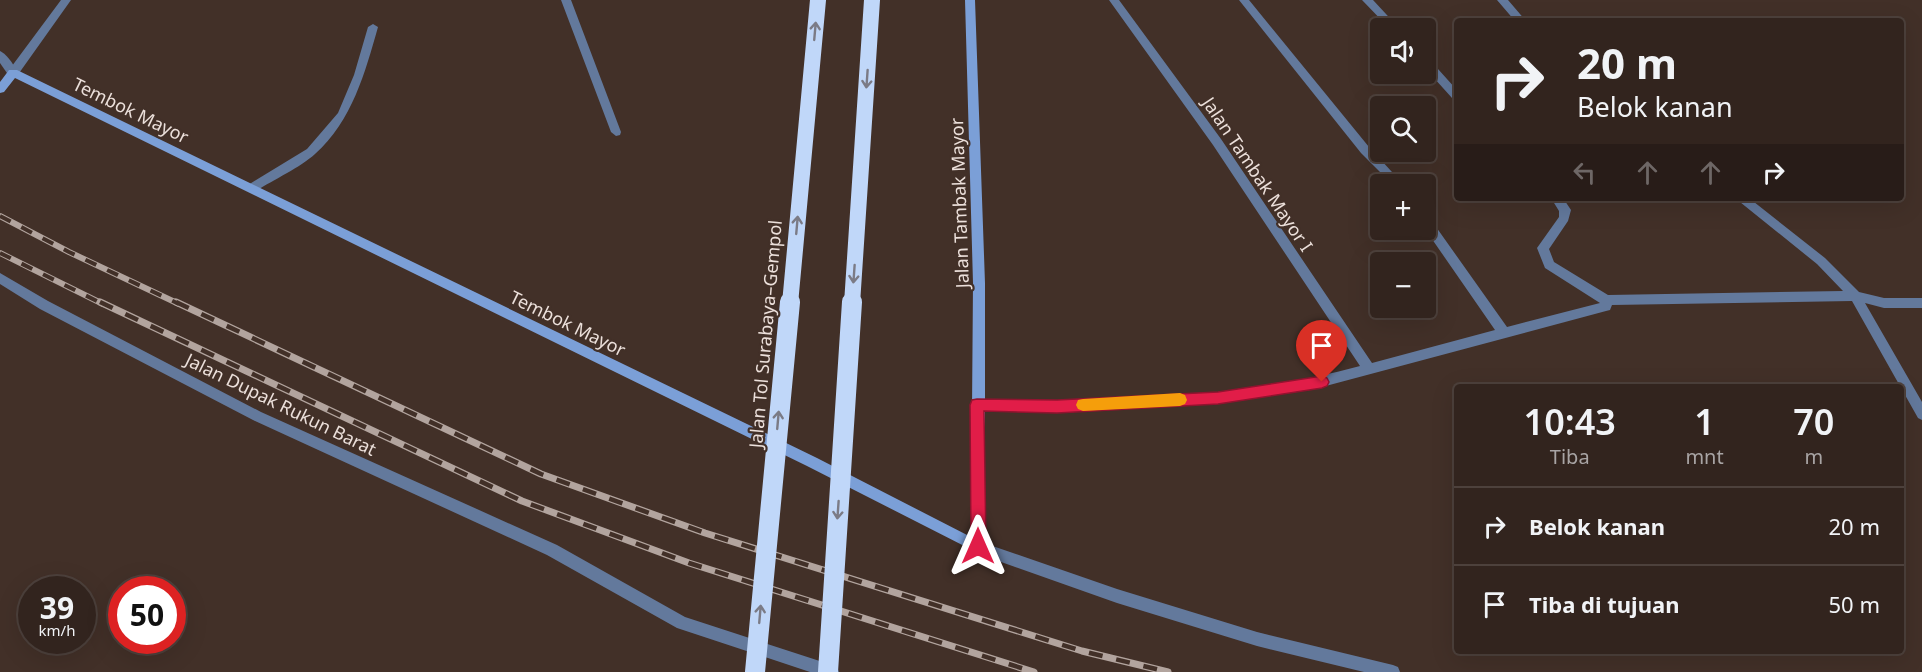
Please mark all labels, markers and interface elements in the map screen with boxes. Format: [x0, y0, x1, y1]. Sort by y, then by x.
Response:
map controls [1370, 18, 1436, 318]
button: sound [1370, 18, 1436, 84]
one-way arrow [810, 22, 821, 42]
text: 20 m [1577, 34, 1677, 91]
icon: right [1478, 42, 1556, 120]
one-way arrow [861, 69, 872, 89]
street label: Tembok Mayor [69, 72, 193, 149]
text: Belok kanan [1577, 88, 1733, 125]
street label: Jalan Tambak Mayor I [1196, 91, 1319, 256]
button: search [1370, 96, 1436, 162]
street label: Jalan Tambak Mayor [944, 117, 974, 291]
icon: left [1568, 156, 1601, 189]
icon: ahead [1631, 156, 1664, 189]
icon: ahead [1694, 156, 1727, 189]
icon: right [1757, 156, 1790, 189]
button: + [1370, 174, 1436, 240]
one-way arrow [792, 216, 803, 236]
street label: Jalan Tol Surabaya–Gempol [743, 219, 787, 451]
button: − [1370, 252, 1436, 318]
one-way arrow [848, 263, 859, 283]
street label: Tembok Mayor [506, 285, 630, 362]
pin [1296, 320, 1347, 382]
icon: arrive [1305, 329, 1338, 362]
street label: Jalan Dupak Rukun Barat [180, 346, 381, 461]
text: 10:43 [1524, 397, 1616, 446]
text: 1 [1694, 397, 1715, 446]
text: 70 [1793, 397, 1834, 446]
one-way arrow [773, 410, 784, 430]
text: Tiba [1550, 443, 1590, 470]
text: mnt [1685, 443, 1724, 470]
text: m [1804, 443, 1823, 470]
one-way arrow [832, 500, 843, 520]
icon: right [1478, 510, 1511, 543]
text: Belok kanan [1529, 511, 1665, 541]
text: 20 m [1829, 511, 1880, 541]
position arrow [946, 514, 1010, 578]
speed limit sign: 50 [108, 576, 186, 654]
text: 39 [40, 587, 74, 628]
icon: arrive [1478, 588, 1511, 621]
text: Tiba di tujuan [1529, 589, 1679, 619]
text: 50 m [1829, 589, 1880, 619]
one-way arrow [755, 604, 766, 624]
text: km/h [39, 620, 75, 640]

